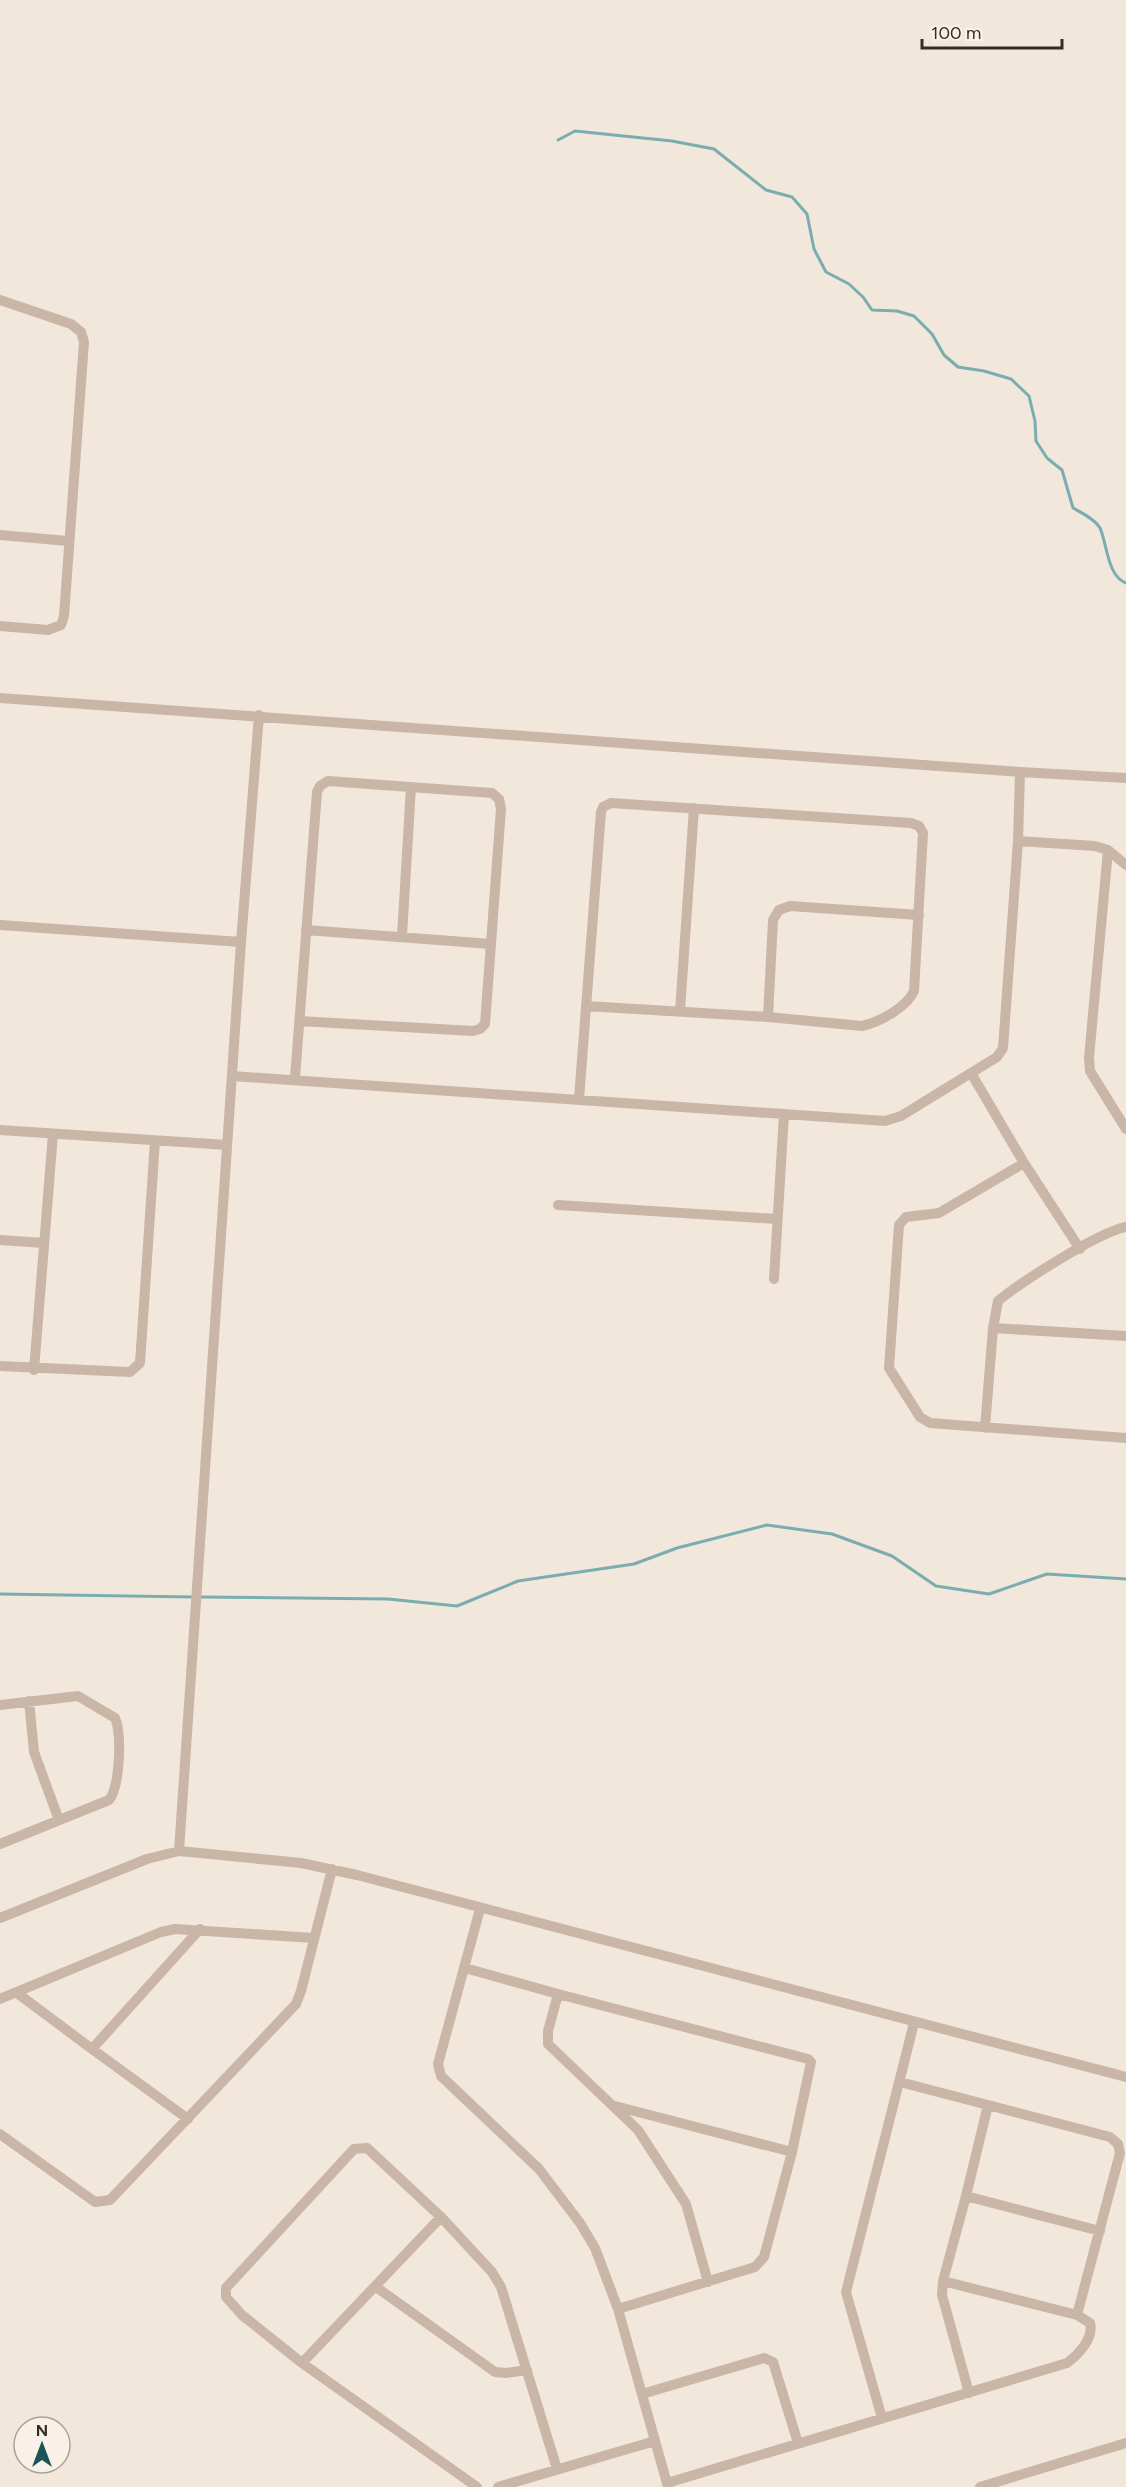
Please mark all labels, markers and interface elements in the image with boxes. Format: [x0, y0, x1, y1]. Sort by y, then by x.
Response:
scale bar [922, 12, 1062, 50]
text: 100 m [931, 22, 981, 44]
north arrow [12, 2415, 72, 2475]
text: N [36, 2421, 48, 2440]

